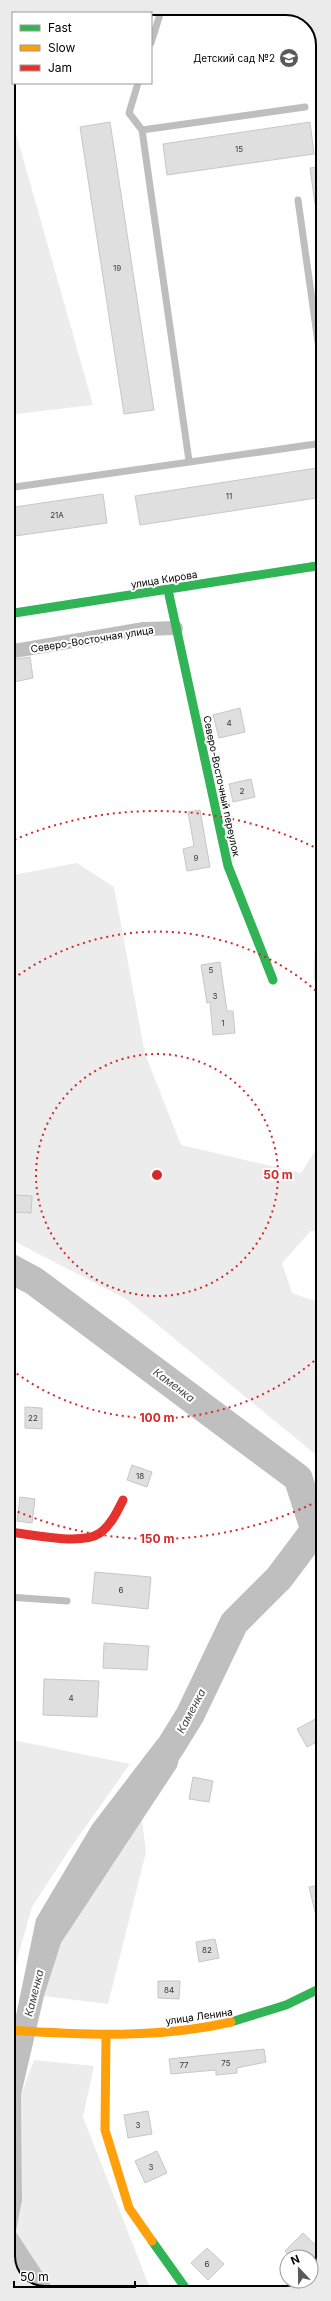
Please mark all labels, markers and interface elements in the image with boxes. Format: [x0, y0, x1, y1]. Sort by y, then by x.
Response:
legend [12, 12, 152, 84]
text: Fast [48, 20, 72, 35]
text: Slow [48, 40, 76, 55]
school or university icon: Детский сад №2 [278, 47, 300, 69]
place label: Детский сад №2 [193, 52, 275, 64]
text: Jam [48, 60, 72, 75]
house number: 15 [235, 144, 243, 154]
house number: 19 [113, 263, 121, 273]
house number: 11 [226, 491, 232, 501]
house number: 21А [50, 510, 64, 520]
street label: улица Кирова [130, 568, 198, 590]
street label: Северо-Восточная улица [30, 623, 154, 655]
street label: Северо-Восточный переулок [201, 714, 243, 858]
house number: 4 [226, 718, 232, 728]
house number: 2 [240, 786, 245, 796]
house number: 9 [194, 853, 199, 863]
house number: 5 [209, 965, 214, 975]
house number: 3 [213, 991, 218, 1001]
house number: 1 [221, 1018, 225, 1028]
text: 50 m [263, 1167, 293, 1182]
centre of rings [150, 1168, 164, 1182]
water label: Каменка [151, 1365, 198, 1405]
text: 100 m [139, 1410, 175, 1425]
house number: 22 [28, 1413, 38, 1423]
house number: 18 [136, 1471, 144, 1481]
text: 150 m [140, 1531, 174, 1546]
house number: 6 [119, 1585, 124, 1595]
water label: Каменка [174, 1686, 209, 1736]
house number: 4 [68, 1693, 74, 1703]
house number: 82 [202, 1945, 212, 1955]
water label: Каменка [21, 1968, 47, 2018]
house number: 84 [164, 1985, 174, 1995]
street label: улица Ленина [165, 2005, 233, 2027]
house number: 75 [221, 2058, 231, 2068]
house number: 77 [179, 2060, 189, 2070]
house number: 3 [136, 2120, 141, 2130]
house number: 3 [149, 2162, 154, 2172]
north arrow [279, 2249, 319, 2289]
text: N [289, 2252, 302, 2268]
house number: 6 [205, 2259, 210, 2269]
scale bar [14, 2263, 135, 2289]
text: 50 m [20, 2269, 49, 2284]

